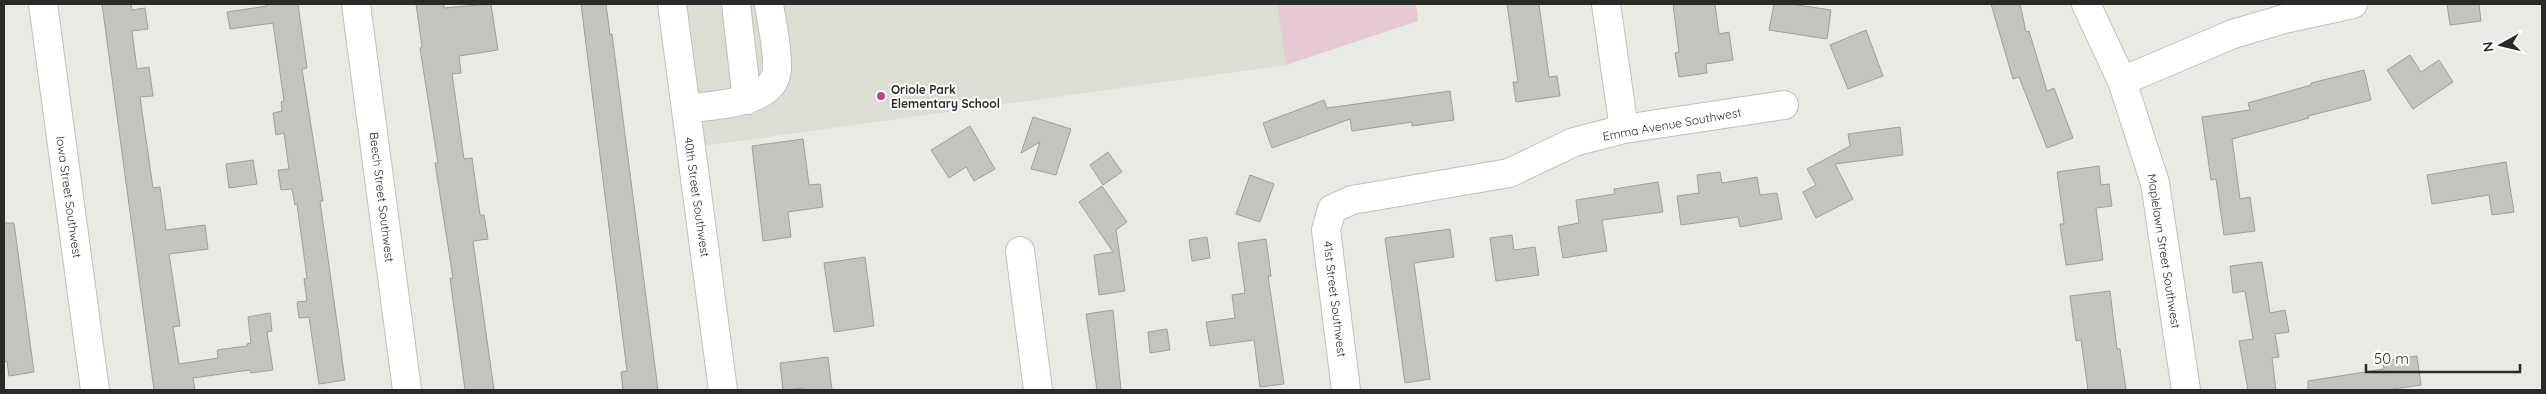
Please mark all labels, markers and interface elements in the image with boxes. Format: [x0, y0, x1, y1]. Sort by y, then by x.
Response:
north arrow [2476, 20, 2526, 70]
text: N [2478, 40, 2498, 53]
place label: Oriole Park Elementary School [891, 82, 1000, 111]
marker: Oriole Park Elementary School [875, 90, 887, 102]
street label: Emma Avenue Southwest [1601, 104, 1743, 144]
street label: Beech Street Southwest [367, 131, 397, 263]
street label: Iowa Street Southwest [53, 135, 85, 259]
street label: 40th Street Southwest [681, 136, 713, 258]
street label: Maplelawn Street Southwest [2144, 173, 2184, 329]
street label: 41st Street Southwest [1320, 240, 1350, 358]
scale bar [2366, 342, 2520, 374]
text: 50 m [2374, 349, 2409, 368]

